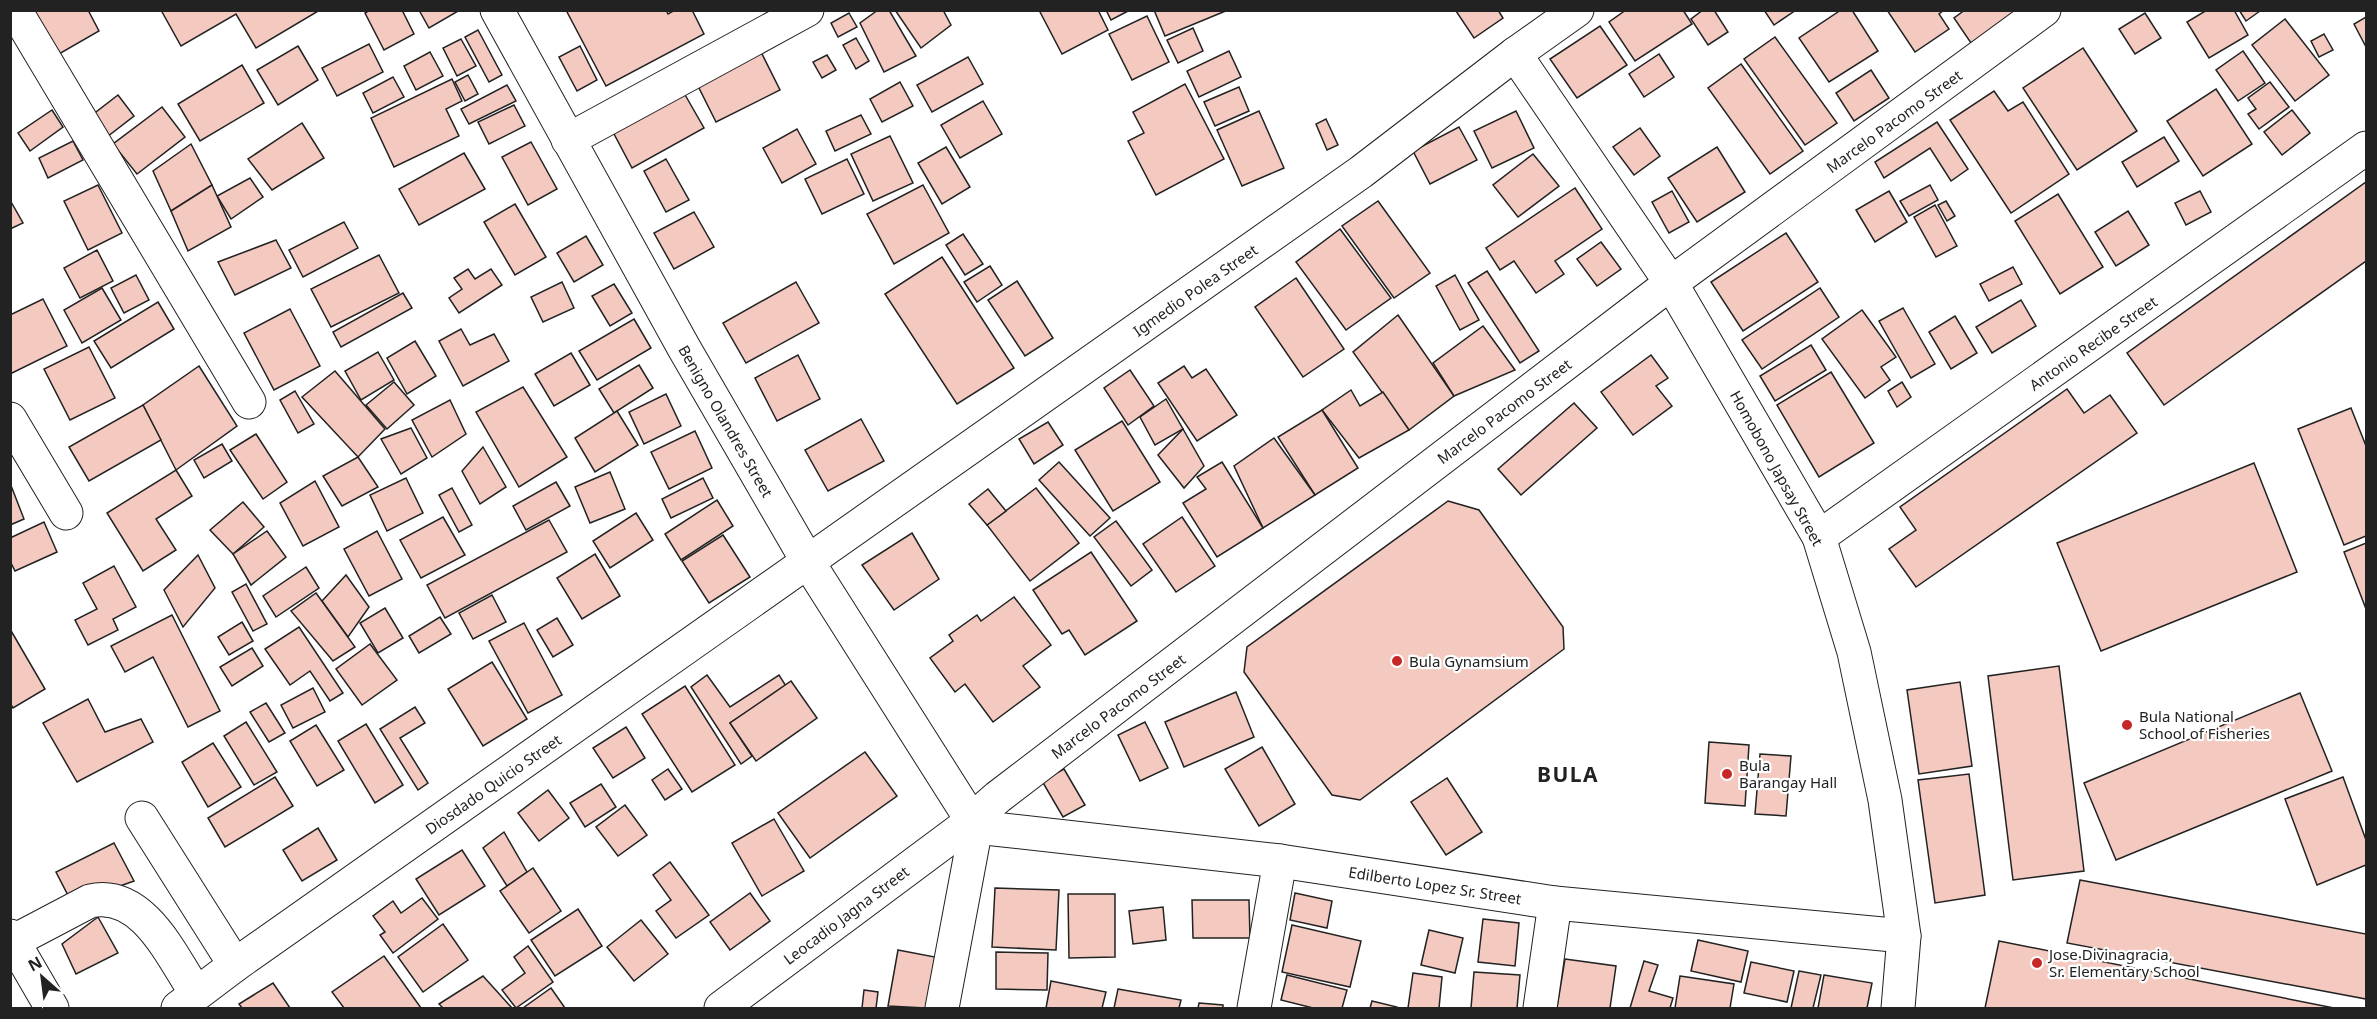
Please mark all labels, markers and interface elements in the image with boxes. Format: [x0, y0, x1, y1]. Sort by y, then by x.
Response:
street label: Marcelo Pacomo Street [1822, 65, 1966, 177]
street label: Igmedio Polea Street [1129, 239, 1262, 341]
street label: Antonio Recibe Street [2025, 291, 2161, 395]
street label: Benigno Olandres Street [674, 341, 778, 501]
street label: Marcelo Pacomo Street [1433, 354, 1576, 468]
street label: Homobono Japsay Street [1726, 387, 1828, 550]
street label: Marcelo Pacomo Street [1047, 649, 1190, 763]
place label: Bula Gynamsium [1409, 651, 1529, 671]
marker: Bula Gynamsium [1390, 654, 1404, 668]
place label: Bula National School of Fisheries [2139, 706, 2270, 743]
marker: Bula National School of Fisheries [2120, 718, 2134, 732]
street label: Diosdado Quicio Street [421, 729, 565, 839]
place label: Bula Barangay Hall [1739, 755, 1837, 792]
district label: BULA [1537, 760, 1599, 788]
marker: Bula Barangay Hall [1720, 767, 1734, 781]
street label: Leocadio Jagna Street [779, 861, 913, 969]
street label: Edilberto Lopez Sr. Street [1347, 861, 1523, 909]
place label: Jose Divinagracia, Sr. Elementary School [2047, 944, 2200, 981]
north arrow [12, 947, 72, 1007]
text: N [24, 951, 46, 977]
marker: Jose Divinagracia, Sr. Elementary School [2030, 956, 2044, 970]

